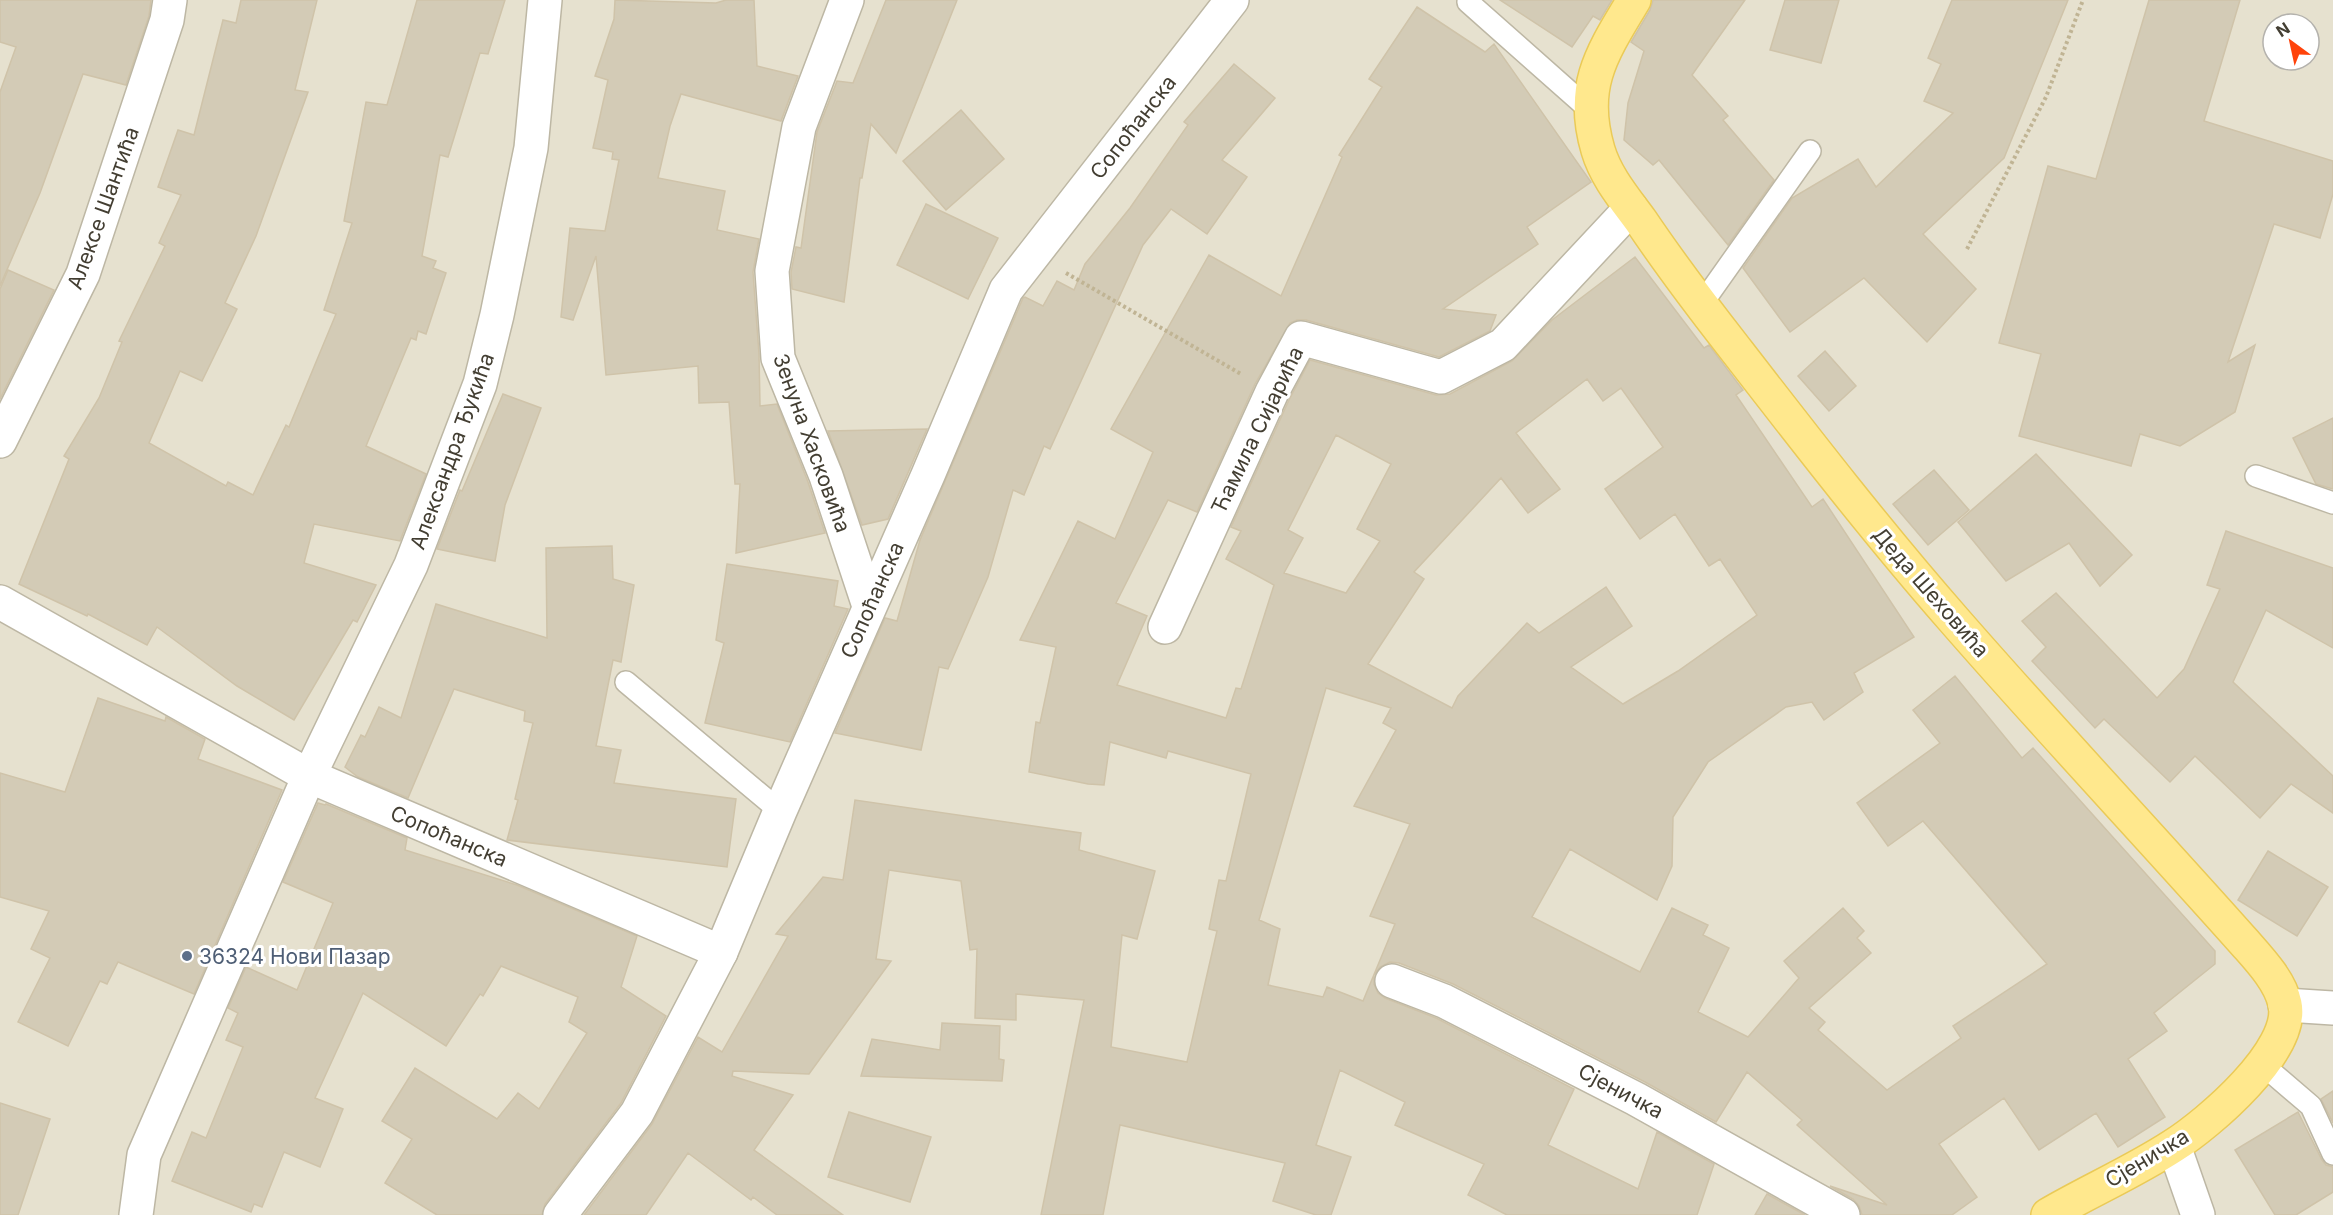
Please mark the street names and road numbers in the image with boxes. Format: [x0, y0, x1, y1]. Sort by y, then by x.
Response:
street label: Сопоћанска [1085, 70, 1181, 184]
street label: Алексе Шантића [62, 123, 144, 293]
street label: Ћамила Сијарића [1206, 342, 1308, 518]
street label: Александра Ђукића [405, 349, 499, 553]
street label: Зенуна Хасковића [768, 350, 856, 536]
street label: Деда Шеховића [1868, 522, 1994, 662]
street label: Сопоћанска [835, 538, 909, 662]
street label: Сопоћанска [387, 800, 511, 872]
street label: Сјеничка [1574, 1058, 1668, 1124]
street label: Сјеничка [2101, 1123, 2193, 1193]

